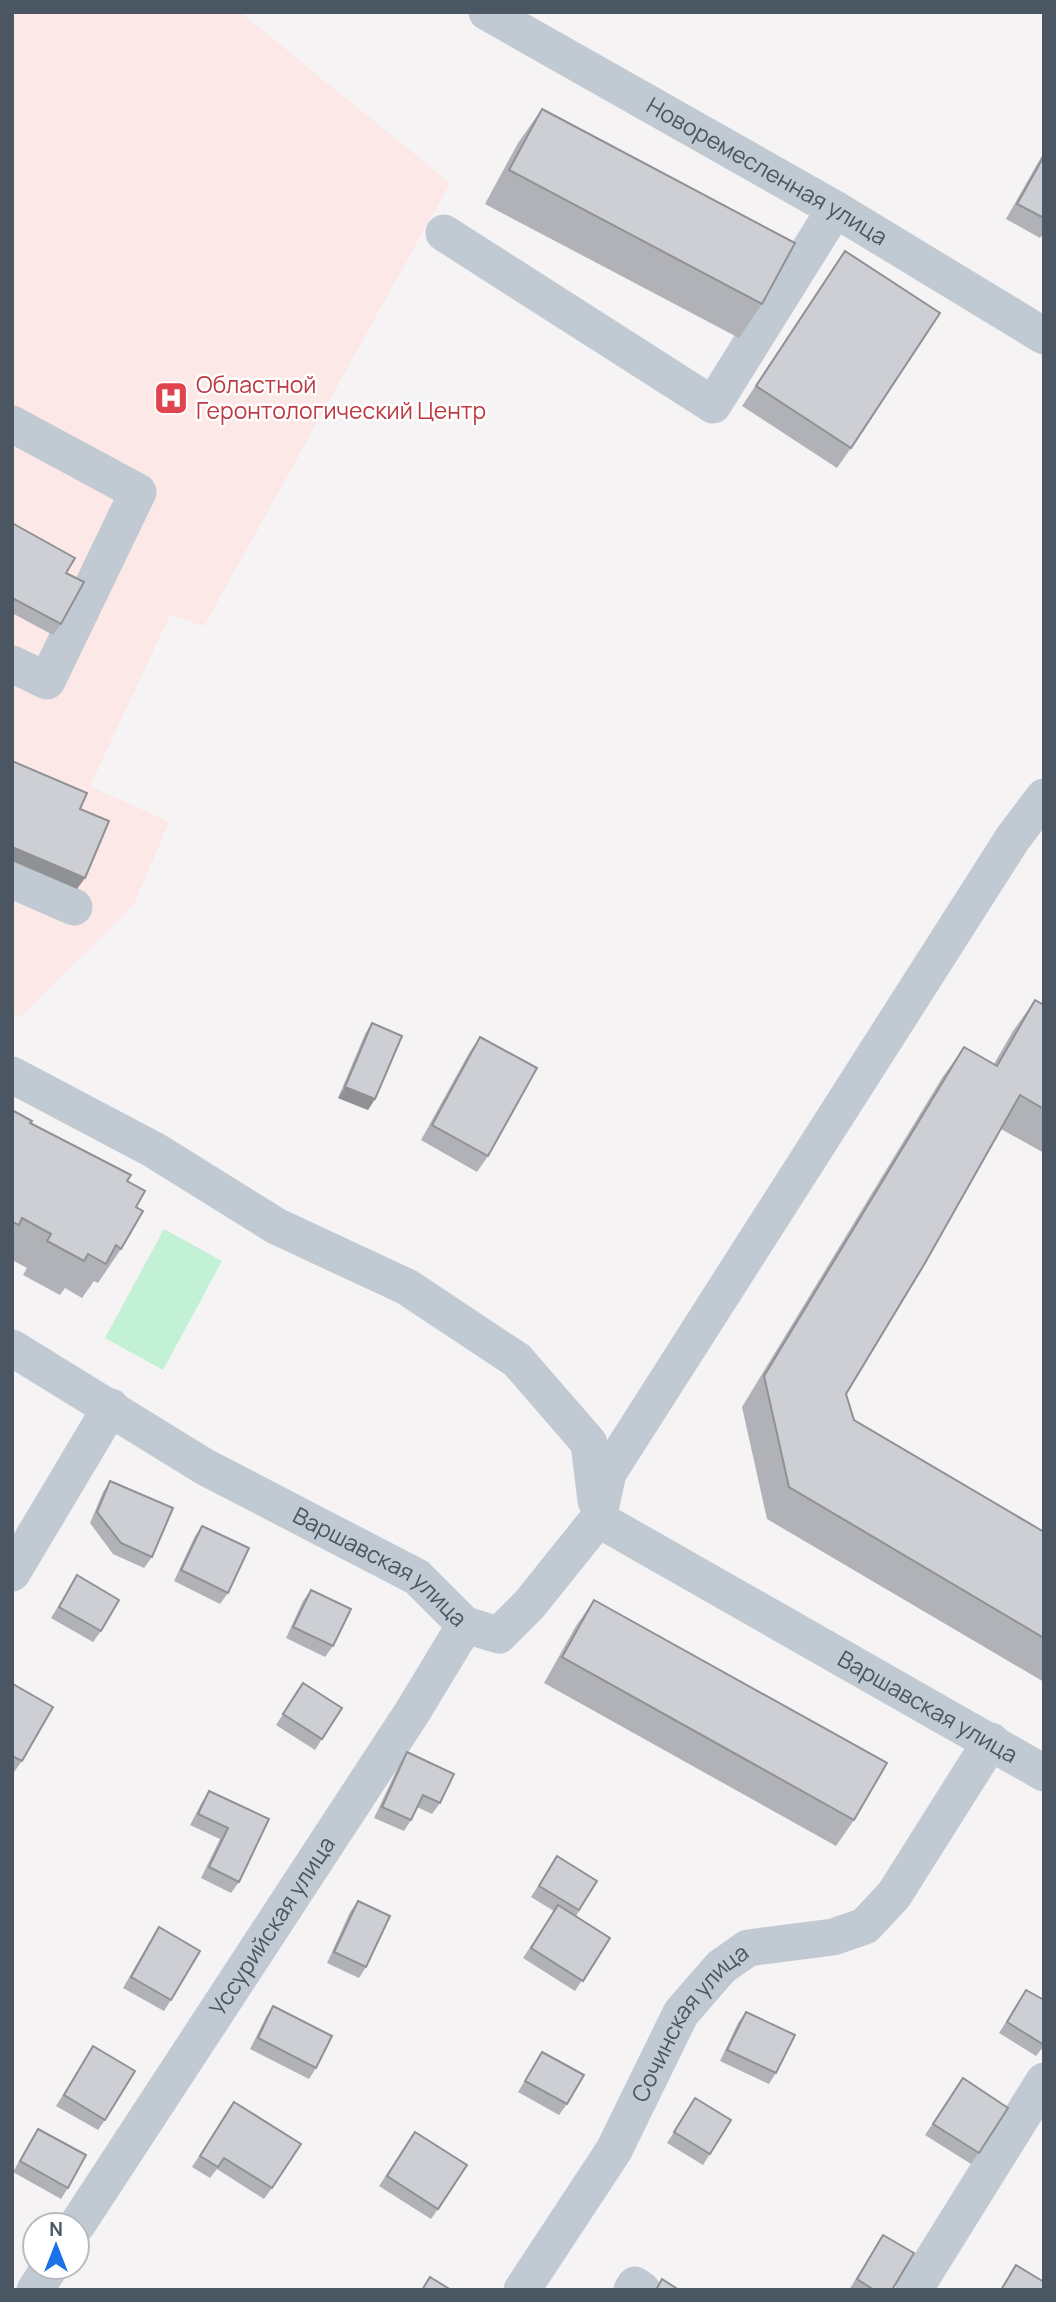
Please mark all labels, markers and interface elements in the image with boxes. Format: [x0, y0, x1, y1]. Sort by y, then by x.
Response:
street label: Новоремесленная улица [641, 89, 894, 252]
place label: Областной Геронтологический Центр [196, 368, 486, 426]
hospital icon: Областной Геронтологический Центр [152, 379, 190, 417]
street label: Варшавская улица [288, 1498, 475, 1633]
street label: Варшавская улица [832, 1642, 1024, 1770]
street label: Уссурийская улица [201, 1830, 342, 2022]
street label: Сочинская улица [623, 1936, 754, 2107]
north arrow [21, 2211, 91, 2281]
text: N [49, 2216, 63, 2242]

